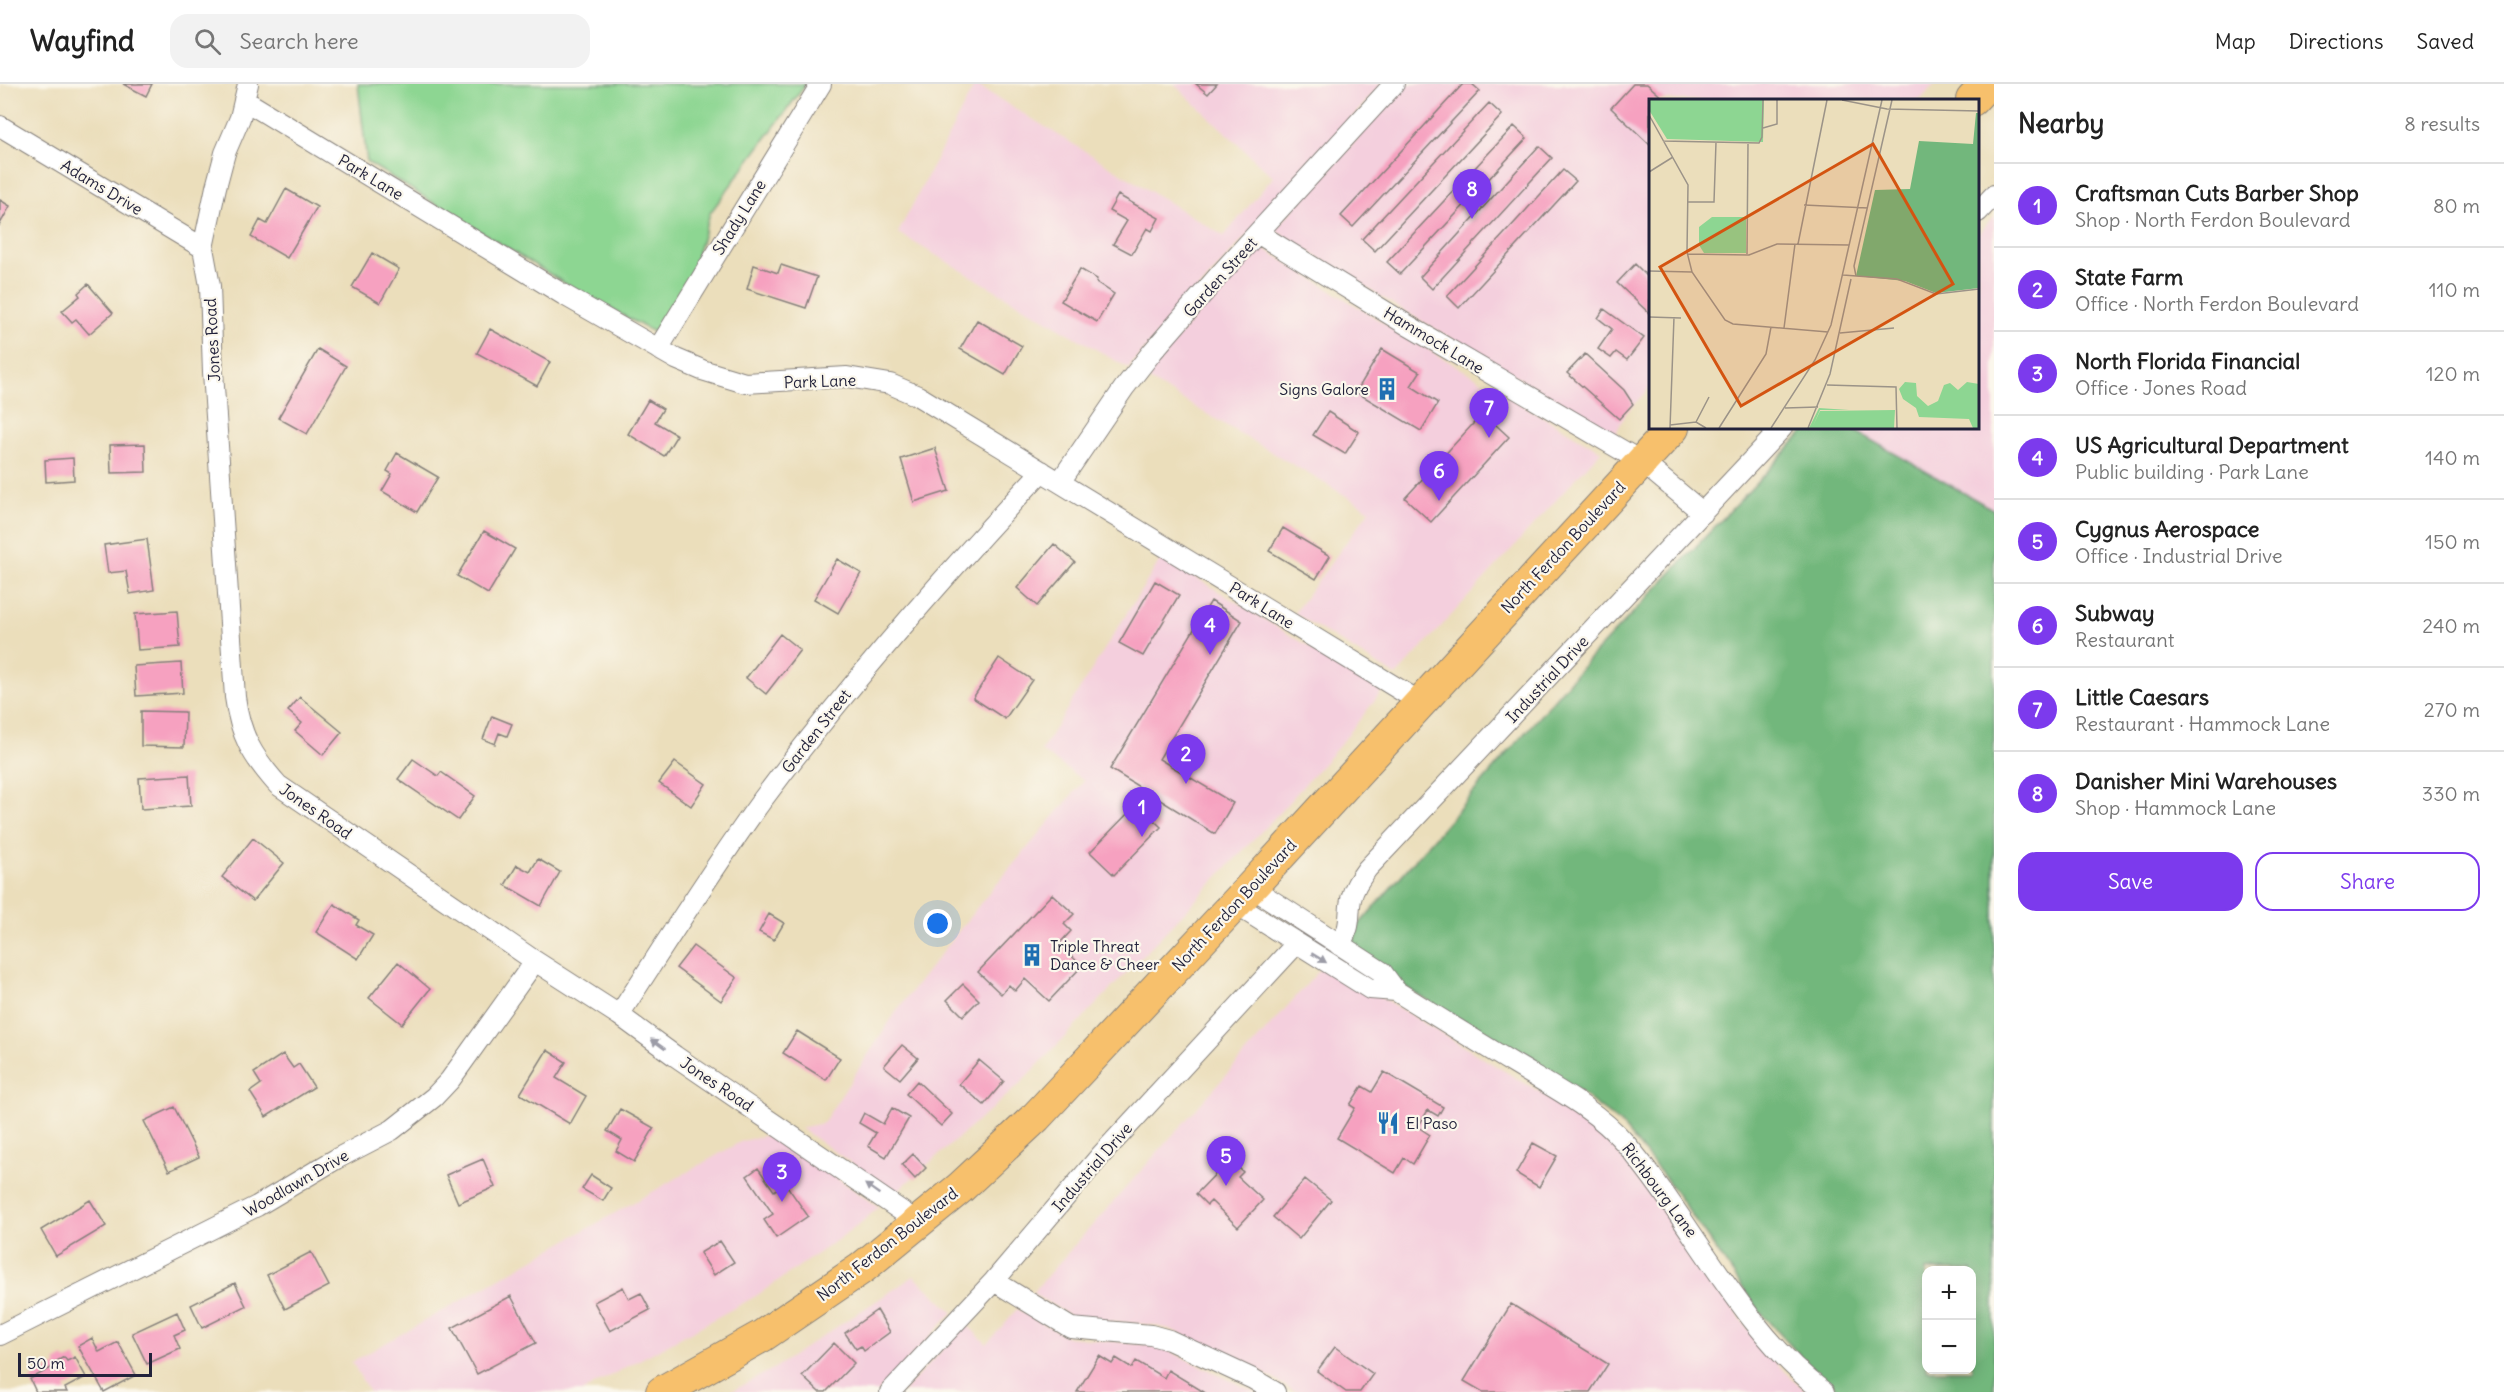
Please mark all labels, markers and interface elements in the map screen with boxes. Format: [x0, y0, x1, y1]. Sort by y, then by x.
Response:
search box [170, 14, 590, 68]
text: Wayfind [30, 23, 134, 59]
icon: search [191, 25, 224, 58]
text: Search here [239, 27, 359, 55]
text: Map [2215, 28, 2256, 55]
text: Directions [2289, 28, 2383, 55]
text: Saved [2416, 28, 2474, 55]
inset map [1649, 99, 1979, 429]
text: Nearby [2018, 107, 2104, 140]
text: 8 results [2404, 111, 2480, 136]
street label: Park Lane [335, 150, 407, 204]
street label: Adams Drive [58, 155, 146, 219]
pin: 8 [1452, 170, 1492, 219]
street label: Shady Lane [708, 176, 770, 258]
text: Craftsman Cuts Barber Shop [2075, 179, 2359, 207]
text: 1 [2034, 193, 2041, 218]
text: 80 m [2433, 193, 2480, 218]
text: Shop · North Ferdon Boulevard [2075, 207, 2351, 232]
street label: Garden Street [1179, 232, 1262, 321]
text: State Farm [2075, 263, 2183, 291]
text: 2 [2032, 277, 2043, 302]
text: 110 m [2429, 277, 2480, 302]
text: Office · North Ferdon Boulevard [2075, 291, 2359, 316]
street label: Jones Road [200, 298, 224, 382]
street label: Hammock Lane [1380, 302, 1488, 378]
text: North Florida Financial [2075, 347, 2300, 375]
text: 3 [2032, 361, 2043, 386]
text: 120 m [2426, 361, 2480, 386]
street label: Park Lane [783, 370, 857, 392]
text: Office · Jones Road [2075, 375, 2247, 400]
building icon: Signs Galore [1374, 376, 1400, 402]
place label: Signs Galore [1279, 379, 1369, 399]
pin: 7 [1470, 388, 1508, 438]
text: US Agricultural Department [2075, 431, 2349, 459]
text: 4 [2032, 445, 2043, 470]
text: 140 m [2425, 445, 2480, 470]
pin: 6 [1420, 452, 1458, 501]
text: Public building · Park Lane [2075, 459, 2309, 484]
street label: North Ferdon Boulevard [1497, 477, 1629, 617]
text: Cygnus Aerospace [2075, 515, 2259, 543]
text: 5 [2032, 529, 2043, 554]
text: 150 m [2425, 529, 2480, 554]
text: Office · Industrial Drive [2075, 543, 2283, 568]
street label: Park Lane [1226, 577, 1298, 633]
text: Subway [2075, 599, 2154, 627]
pin: 4 [1190, 606, 1230, 655]
text: 6 [2032, 613, 2043, 638]
text: 240 m [2422, 613, 2480, 638]
text: Restaurant [2075, 627, 2174, 652]
street label: Industrial Drive [1501, 631, 1593, 727]
text: Little Caesars [2075, 683, 2209, 711]
street label: Garden Street [777, 685, 855, 777]
text: 7 [2033, 697, 2042, 722]
text: 270 m [2424, 697, 2480, 722]
text: Restaurant · Hammock Lane [2075, 711, 2330, 736]
pin: 2 [1166, 734, 1206, 784]
text: Danisher Mini Warehouses [2075, 767, 2337, 795]
street label: Jones Road [276, 779, 356, 843]
text: 8 [2032, 781, 2043, 806]
text: 330 m [2422, 781, 2480, 806]
pin: 1 [1122, 788, 1162, 837]
text: Shop · Hammock Lane [2075, 795, 2276, 820]
street label: North Ferdon Boulevard [1168, 835, 1300, 975]
button: Save [2018, 852, 2243, 911]
button: Share [2255, 852, 2480, 911]
your location [923, 909, 952, 938]
place label: Triple Threat Dance & Cheer [1050, 936, 1160, 974]
building icon: Triple Threat Dance & Cheer [1019, 942, 1045, 968]
one-way arrow [1311, 953, 1327, 964]
one-way arrow [651, 1038, 666, 1050]
street label: Jones Road [677, 1052, 757, 1116]
restaurant icon: El Paso [1375, 1110, 1401, 1136]
place label: El Paso [1406, 1113, 1457, 1133]
street label: Industrial Drive [1048, 1118, 1136, 1216]
pin: 5 [1206, 1136, 1246, 1186]
street label: Richbourg Lane [1618, 1139, 1702, 1241]
street label: Woodlawn Drive [240, 1145, 352, 1221]
pin: 3 [762, 1152, 802, 1202]
street label: North Ferdon Boulevard [813, 1183, 961, 1305]
one-way arrow [864, 1183, 880, 1195]
map controls [1922, 1266, 1976, 1374]
button: + [1922, 1266, 1976, 1320]
button: − [1922, 1320, 1976, 1374]
scale bar [18, 1350, 152, 1378]
text: 50 m [27, 1353, 65, 1373]

